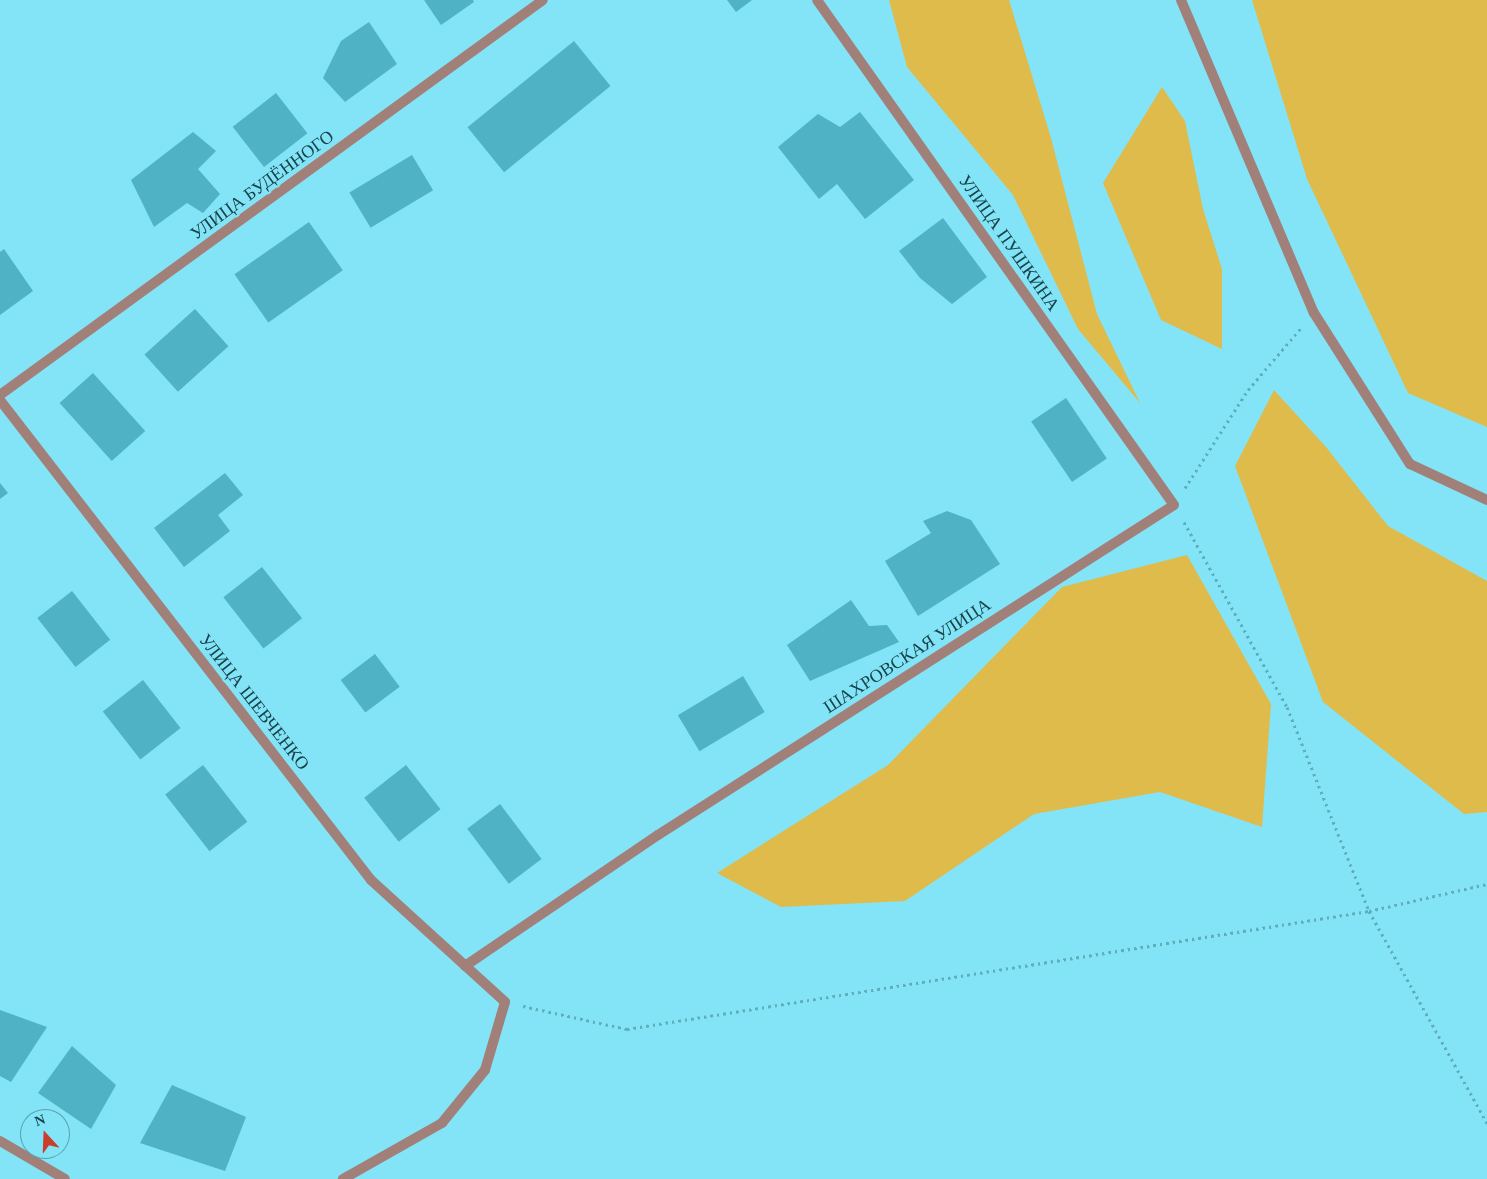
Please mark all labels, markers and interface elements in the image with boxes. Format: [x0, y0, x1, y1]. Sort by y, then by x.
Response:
street label: УЛИЦА БУДЁННОГО [186, 126, 338, 244]
street label: УЛИЦА ПУШКИНА [954, 171, 1064, 315]
street label: ШАХРОВСКАЯ УЛИЦА [819, 594, 995, 718]
street label: УЛИЦА ШЕВЧЕНКО [194, 630, 314, 774]
north arrow [20, 1109, 70, 1159]
text: N [33, 1112, 47, 1129]

